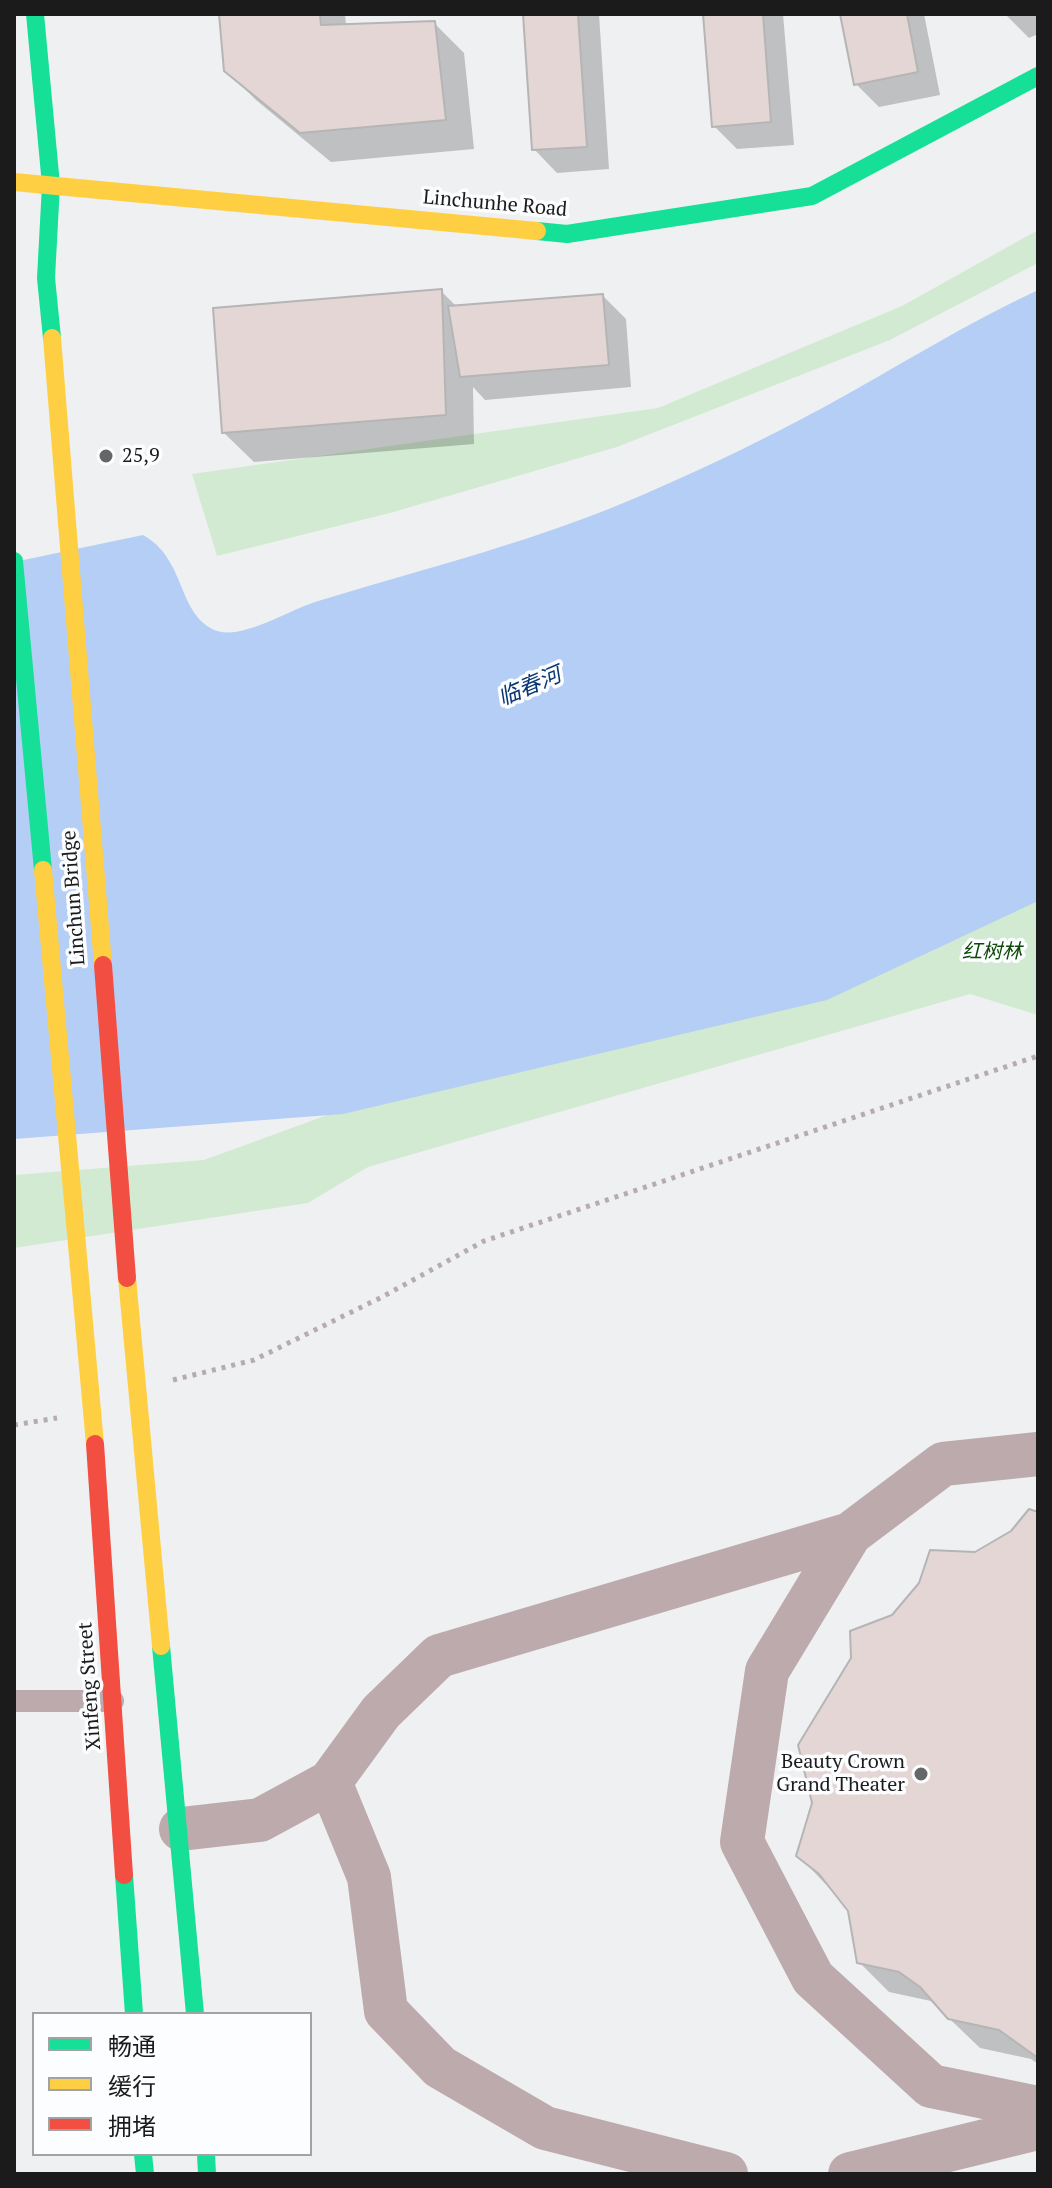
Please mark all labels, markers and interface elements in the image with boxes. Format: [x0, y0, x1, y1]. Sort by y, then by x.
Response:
street label: Linchunhe Road [422, 186, 568, 222]
place label: 25,9 [122, 444, 160, 468]
marker: 25,9 [97, 447, 115, 465]
water label: 临春河 [494, 662, 566, 712]
street label: Linchun Bridge [57, 829, 91, 967]
park label: 红树林 [962, 940, 1022, 964]
street label: Xinfeng Street [74, 1621, 106, 1751]
place label: Beauty Crown Grand Theater [776, 1750, 905, 1797]
marker: Beauty Crown Grand Theater [912, 1765, 930, 1783]
legend [32, 2012, 312, 2156]
text: 畅通 [108, 2030, 156, 2062]
text: 缓行 [108, 2070, 156, 2102]
text: 拥堵 [108, 2110, 156, 2142]

